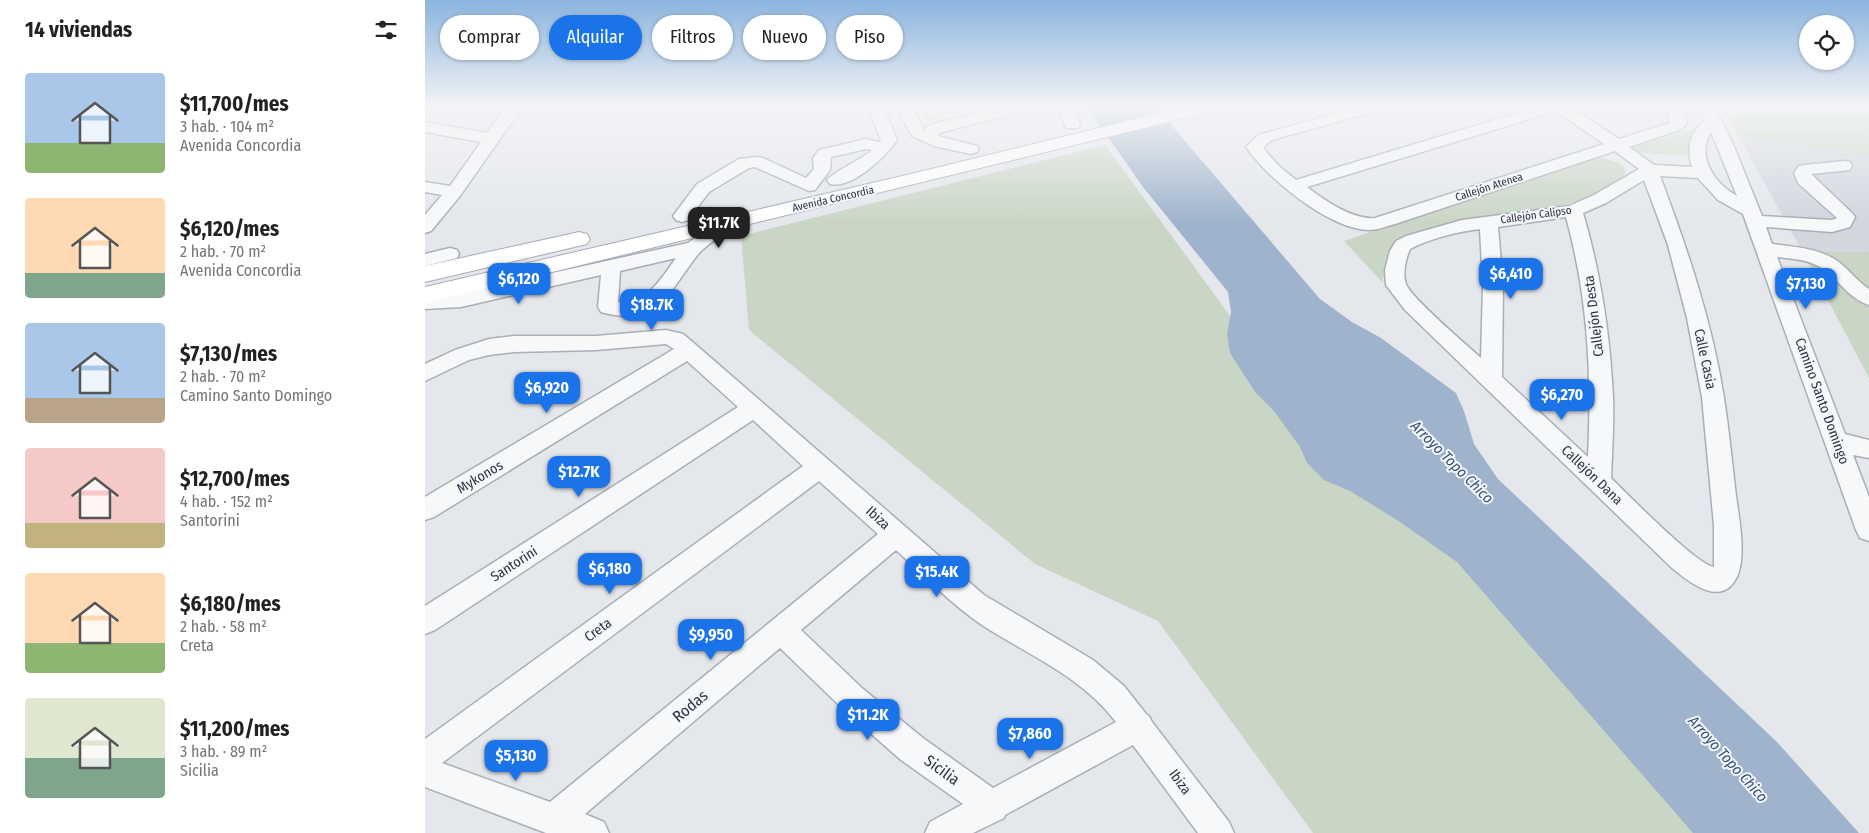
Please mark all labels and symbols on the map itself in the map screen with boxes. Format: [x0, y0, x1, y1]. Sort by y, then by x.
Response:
street label: Callejón Atenea [1454, 170, 1524, 204]
street label: Avenida Concordia [791, 183, 875, 215]
street label: Callejón Calipso [1500, 204, 1573, 226]
pin: $11.7K [678, 206, 760, 249]
pin: $6,410 [1470, 258, 1552, 300]
pin: $6,120 [478, 262, 560, 305]
pin: $7,130 [1765, 268, 1847, 310]
street label: Callejón Desta [1581, 274, 1607, 358]
pin: $18.7K [611, 288, 693, 331]
street label: Calle Casia [1690, 327, 1720, 391]
street label: Camino Santo Domingo [1791, 335, 1853, 467]
pin: $6,920 [506, 372, 588, 414]
pin: $6,270 [1521, 378, 1603, 421]
water label: Arroyo Topo Chico [1406, 416, 1497, 507]
street label: Callejón Dana [1558, 442, 1626, 509]
pin: $12.7K [538, 456, 620, 498]
street label: Mykonos [454, 457, 506, 497]
street label: Ibiza [862, 503, 894, 533]
street label: Santorini [487, 543, 541, 585]
pin: $6,180 [569, 552, 651, 595]
pin: $15.4K [896, 556, 978, 598]
street label: Creta [581, 614, 615, 646]
pin: $9,950 [670, 618, 752, 661]
street label: Rodas [669, 686, 712, 726]
pin: $11.2K [827, 698, 909, 741]
water label: Arroyo Topo Chico [1684, 711, 1771, 806]
pin: $7,860 [989, 718, 1071, 760]
pin: $5,130 [475, 740, 557, 782]
street label: Sicilia [921, 751, 963, 789]
street label: Ibiza [1165, 766, 1195, 798]

